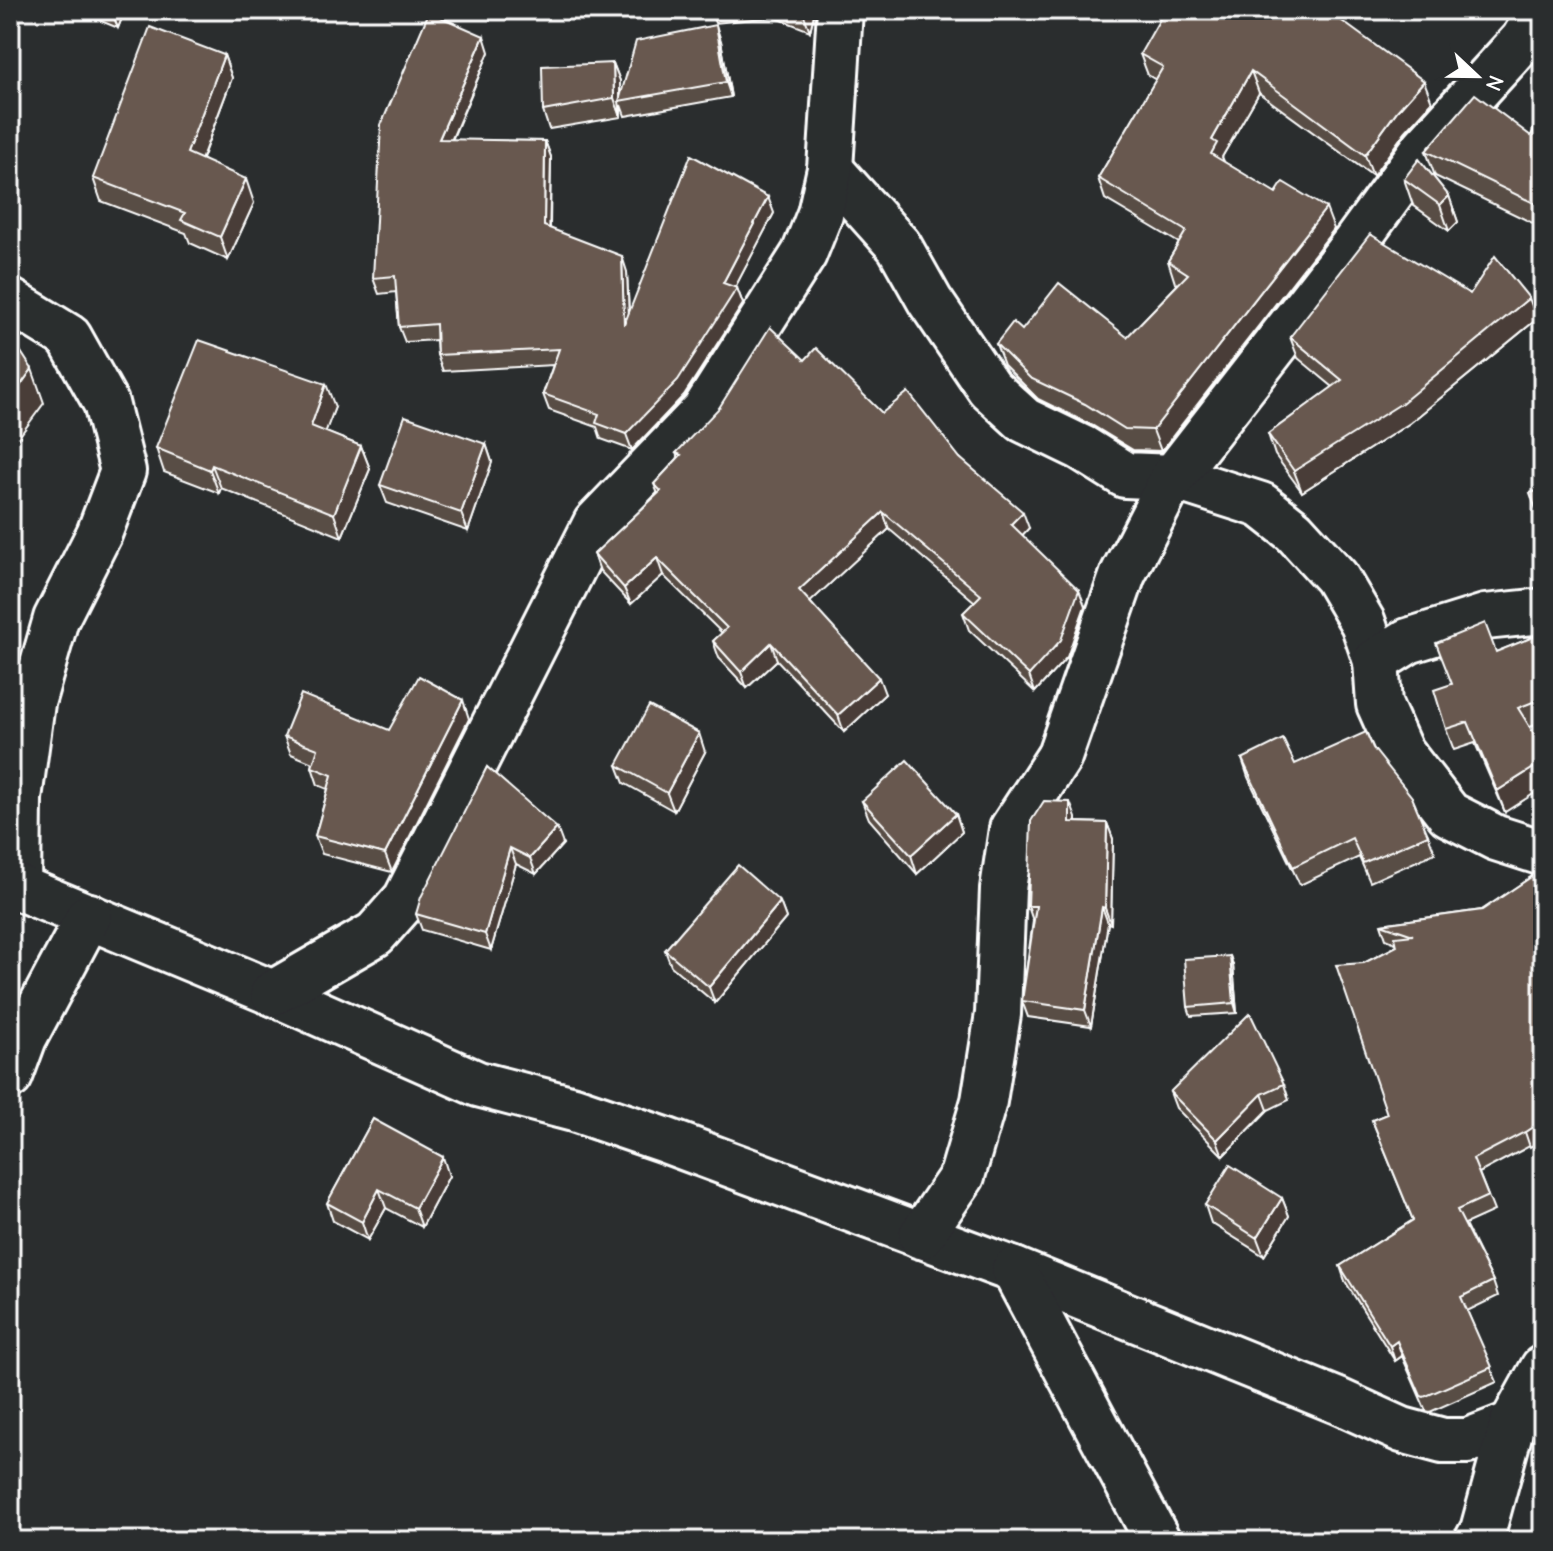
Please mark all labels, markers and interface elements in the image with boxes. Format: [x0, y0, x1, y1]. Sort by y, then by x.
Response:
north arrow [1437, 36, 1517, 116]
text: N [1480, 72, 1509, 95]

